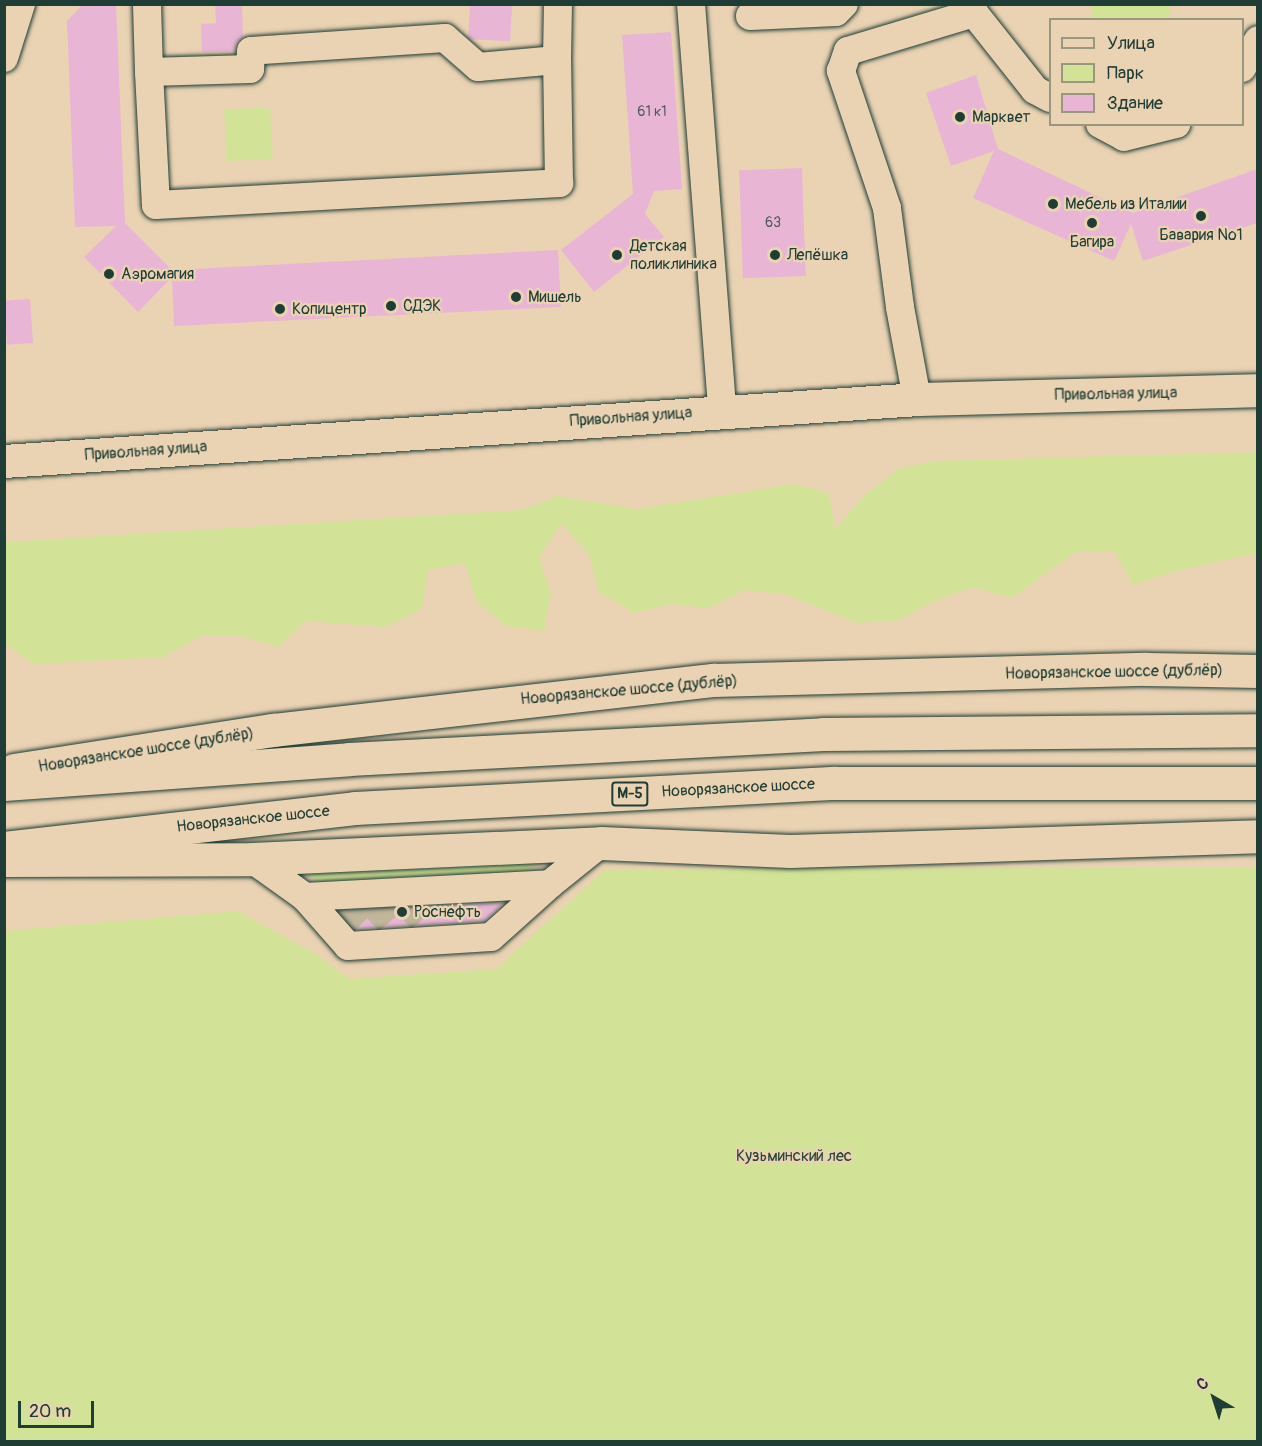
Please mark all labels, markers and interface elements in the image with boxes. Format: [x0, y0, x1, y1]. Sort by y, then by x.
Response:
legend [1049, 18, 1244, 126]
text: Улица [1107, 32, 1155, 55]
text: Парк [1107, 62, 1144, 85]
text: Здание [1107, 92, 1163, 115]
house number: 61 к1 [637, 104, 667, 120]
place label: Марквет [972, 107, 1031, 127]
marker: Марквет [953, 110, 967, 124]
place label: Мебель из Италии [1065, 194, 1187, 214]
marker: Мебель из Италии [1046, 197, 1060, 211]
marker: Бавария №1 [1194, 209, 1208, 223]
house number: 63 [765, 215, 781, 231]
marker: Багира [1085, 216, 1099, 230]
place label: Бавария №1 [1159, 225, 1243, 245]
place label: Багира [1070, 232, 1114, 252]
place label: Детская поликлиника [630, 236, 717, 274]
place label: Лепёшка [787, 245, 848, 265]
marker: Детская поликлиника [608, 246, 626, 264]
marker: Лепёшка [768, 248, 782, 262]
place label: Аэромагия [121, 264, 194, 284]
marker: Аэромагия [102, 267, 116, 281]
place label: Мишель [528, 287, 582, 307]
marker: Мишель [509, 290, 523, 304]
place label: СДЭК [403, 296, 441, 316]
place label: Копицентр [292, 299, 367, 319]
marker: СДЭК [384, 299, 398, 313]
marker: Копицентр [273, 302, 287, 316]
street label: Привольная улица [1054, 383, 1178, 405]
street label: Привольная улица [569, 403, 693, 431]
street label: Привольная улица [84, 437, 208, 465]
street label: Новорязанское шоссе (дублёр) [1005, 660, 1223, 684]
street label: Новорязанское шоссе (дублёр) [519, 671, 739, 709]
street label: Новорязанское шоссе (дублёр) [37, 723, 255, 777]
street label: Новорязанское шоссе [661, 774, 815, 802]
road number: М-5 [610, 782, 650, 806]
street label: Новорязанское шоссе [176, 801, 330, 837]
place label: Роснефть [414, 902, 481, 922]
marker: Роснефть [395, 905, 409, 919]
park label: Кузьминский лес [736, 1146, 852, 1166]
north arrow [1184, 1368, 1244, 1428]
text: С [1193, 1373, 1213, 1395]
scale bar [21, 1389, 98, 1427]
text: 20 m [29, 1400, 71, 1423]

